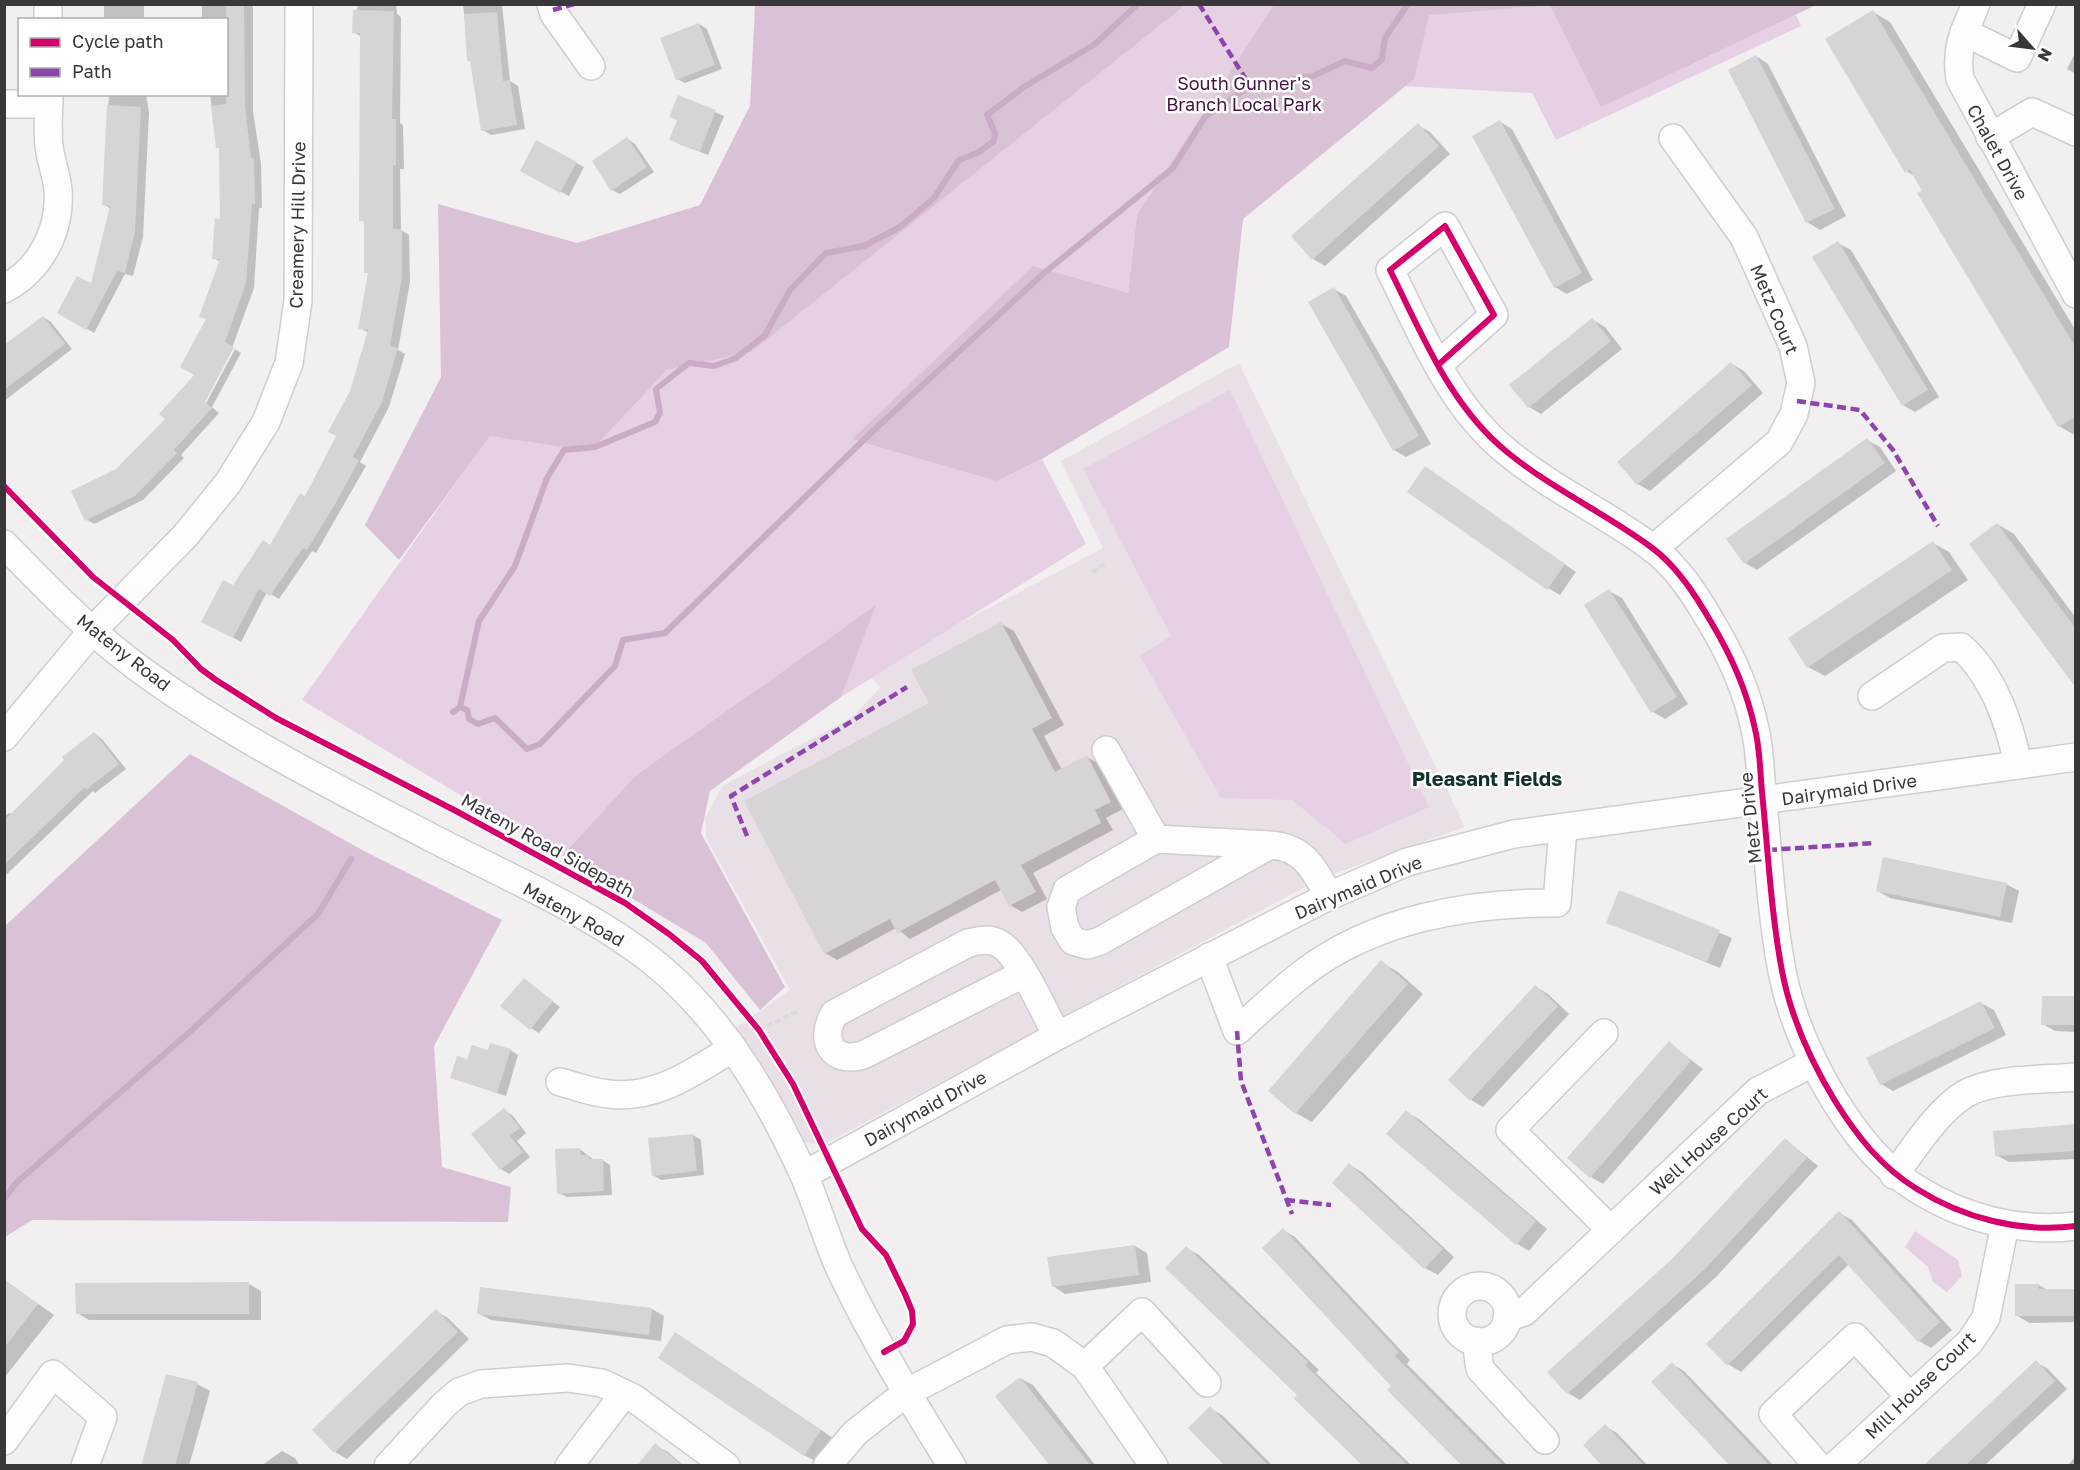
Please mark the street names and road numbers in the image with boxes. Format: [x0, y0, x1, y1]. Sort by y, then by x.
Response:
street label: Chalet Drive [1963, 100, 2033, 204]
street label: Creamery Hill Drive [285, 141, 309, 309]
street label: Metz Court [1746, 261, 1804, 357]
street label: Mateny Road [73, 609, 175, 695]
street label: Dairymaid Drive [1780, 769, 1918, 809]
street label: Metz Drive [1734, 771, 1766, 865]
street label: Mateny Road Sidepath [458, 788, 638, 902]
street label: Dairymaid Drive [1291, 850, 1425, 924]
street label: Mateny Road [519, 877, 629, 951]
street label: Dairymaid Drive [860, 1065, 990, 1151]
street label: Well House Court [1644, 1082, 1772, 1200]
street label: Mill House Court [1860, 1327, 1980, 1443]

